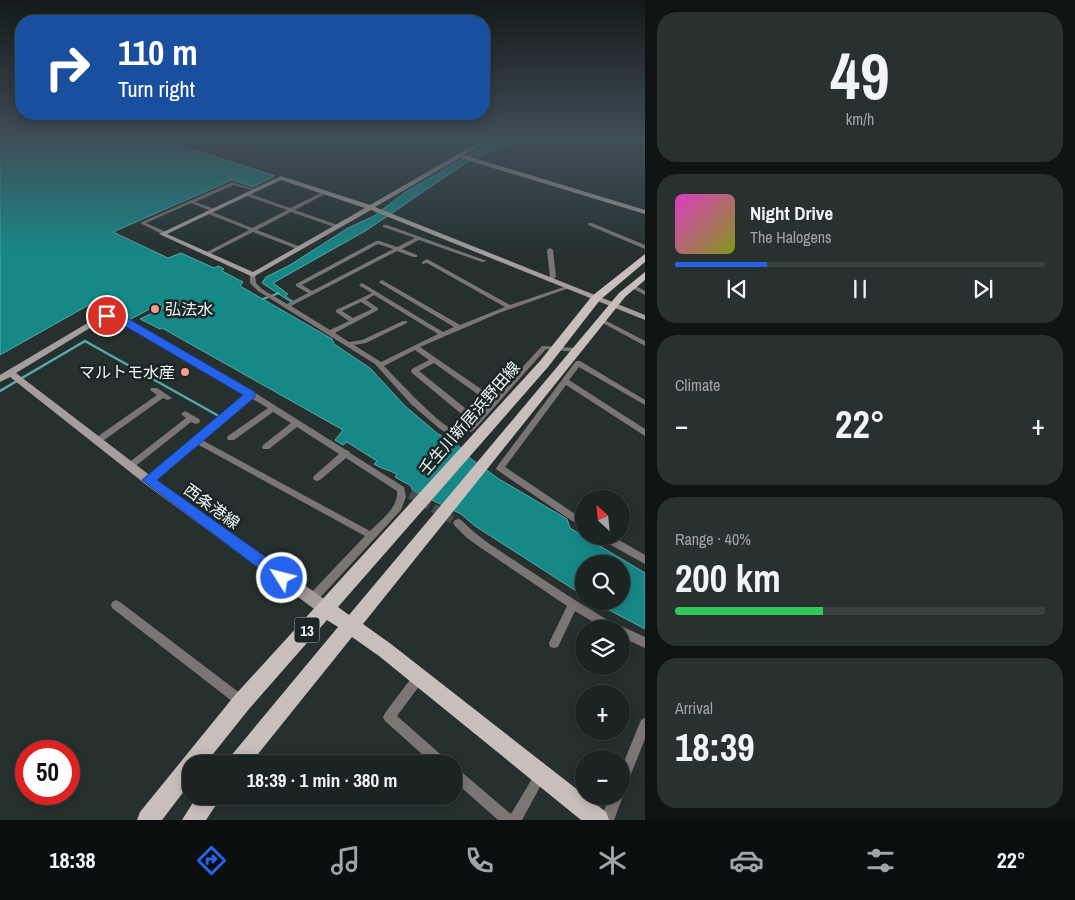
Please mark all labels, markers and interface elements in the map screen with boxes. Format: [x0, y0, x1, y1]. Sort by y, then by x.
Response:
text: 110 m [118, 29, 198, 76]
text: 49 [830, 32, 890, 119]
icon: right [35, 35, 100, 100]
text: Turn right [118, 74, 195, 104]
text: km/h [846, 108, 874, 130]
text: Night Drive [750, 200, 833, 226]
text: The Halogens [750, 226, 832, 248]
icon: previous [723, 275, 751, 303]
icon: pause [846, 275, 874, 303]
icon: next [969, 275, 997, 303]
pin [86, 295, 128, 337]
place label: 弘法水 [165, 298, 213, 320]
icon: arrive [93, 302, 121, 330]
marker: 弘法水 [149, 303, 161, 315]
street label: 壬生川新居浜野田線 [413, 356, 525, 480]
place label: マルトモ水産 [79, 361, 175, 383]
marker: マルトモ水産 [179, 366, 191, 378]
text: Climate [675, 374, 720, 396]
text: 22° [835, 399, 885, 450]
text: − [675, 406, 688, 444]
text: + [1032, 406, 1045, 444]
street label: 西条港線 [180, 478, 244, 534]
north arrow [575, 490, 630, 545]
map controls [575, 490, 630, 805]
text: Range · 40% [675, 528, 751, 550]
position arrow [255, 551, 307, 603]
text: 200 km [675, 553, 781, 604]
button: search [575, 555, 630, 610]
road number: 13 [294, 618, 320, 642]
button: layers [575, 620, 630, 675]
button: + [575, 685, 630, 740]
text: Arrival [675, 697, 713, 719]
text: 18:39 [675, 722, 755, 773]
speed limit sign: 50 [15, 740, 80, 805]
button: − [575, 750, 630, 805]
text: 18:39 · 1 min · 380 m [247, 767, 397, 793]
icon: directions [194, 843, 229, 878]
icon: music [328, 843, 363, 878]
icon: phone [462, 843, 497, 878]
icon: climate [595, 843, 630, 878]
icon: car [729, 843, 764, 878]
icon: filters [863, 843, 898, 878]
text: 18:38 [49, 845, 96, 875]
text: 22° [997, 845, 1026, 875]

